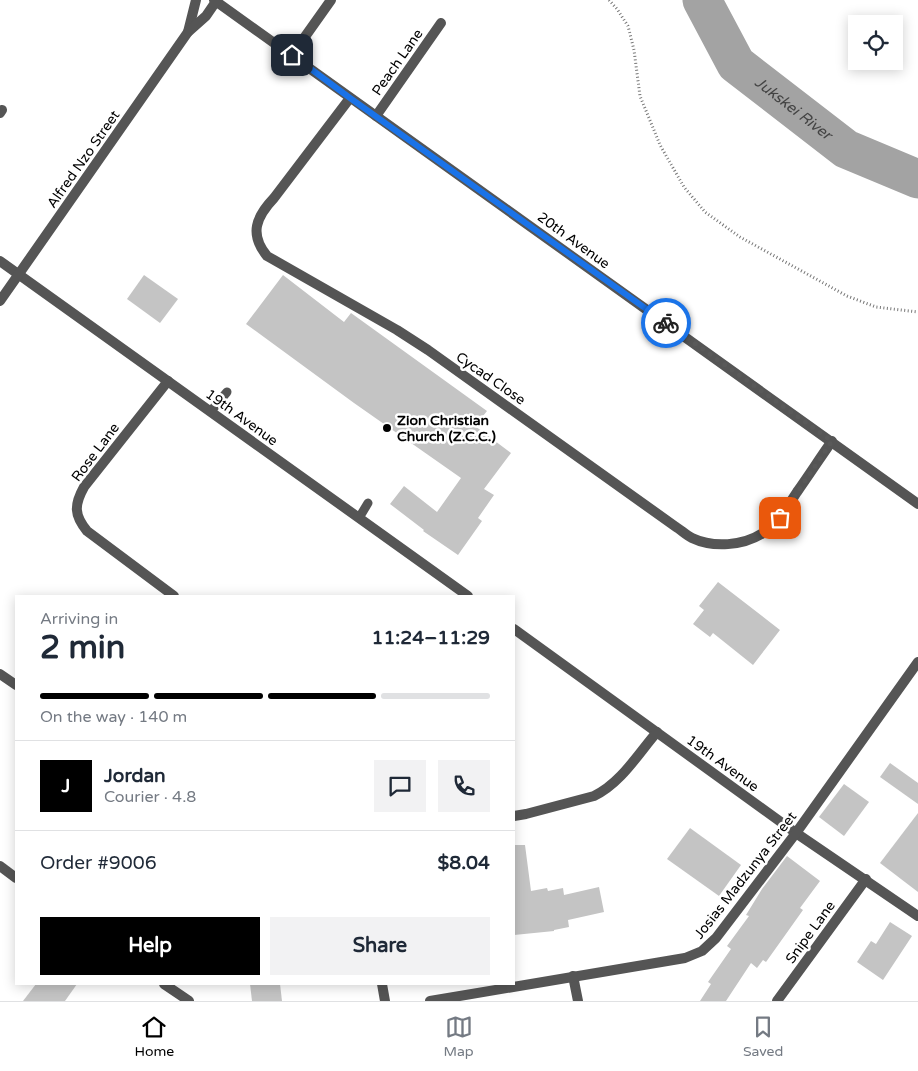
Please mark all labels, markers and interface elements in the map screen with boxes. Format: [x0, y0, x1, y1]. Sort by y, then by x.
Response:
map controls [848, 15, 903, 70]
button: locate [848, 15, 903, 70]
street label: Peach Lane [368, 26, 427, 99]
pin [271, 34, 313, 76]
icon: home [278, 41, 306, 69]
water label: Jukskei River [751, 73, 837, 145]
street label: Alfred Nzo Street [43, 107, 124, 211]
street label: 20th Avenue [534, 208, 613, 272]
courier [641, 298, 691, 348]
icon: bike [652, 309, 680, 337]
street label: Cycad Close [453, 348, 529, 409]
street label: 19th Avenue [202, 385, 281, 449]
place label: Zion Christian Church (Z.C.C.) [397, 412, 496, 445]
street label: Rose Lane [68, 420, 123, 485]
marker: Zion Christian Church (Z.C.C.) [381, 422, 393, 434]
pin [759, 497, 801, 539]
icon: bag [766, 504, 794, 532]
text: Arriving in [40, 609, 118, 629]
text: 11:24–11:29 [371, 627, 490, 649]
text: 2 min [40, 629, 125, 667]
text: On the way · 140 m [40, 707, 187, 727]
street label: 19th Avenue [683, 731, 762, 795]
button: chat [374, 760, 426, 812]
button: phone [438, 760, 490, 812]
text: Jordan [104, 765, 166, 787]
text: J [62, 775, 70, 797]
text: Courier · 4.8 [104, 787, 196, 807]
street label: Josias Madzunya Street [691, 808, 801, 942]
text: Order #9006 [40, 852, 157, 874]
text: $8.04 [438, 852, 490, 874]
street label: Snipe Lane [782, 898, 839, 967]
button: Help [40, 917, 260, 975]
button: Share [270, 917, 490, 975]
tab: Home [135, 1013, 174, 1060]
tab: Map [443, 1013, 474, 1060]
tab: Saved [743, 1013, 783, 1060]

